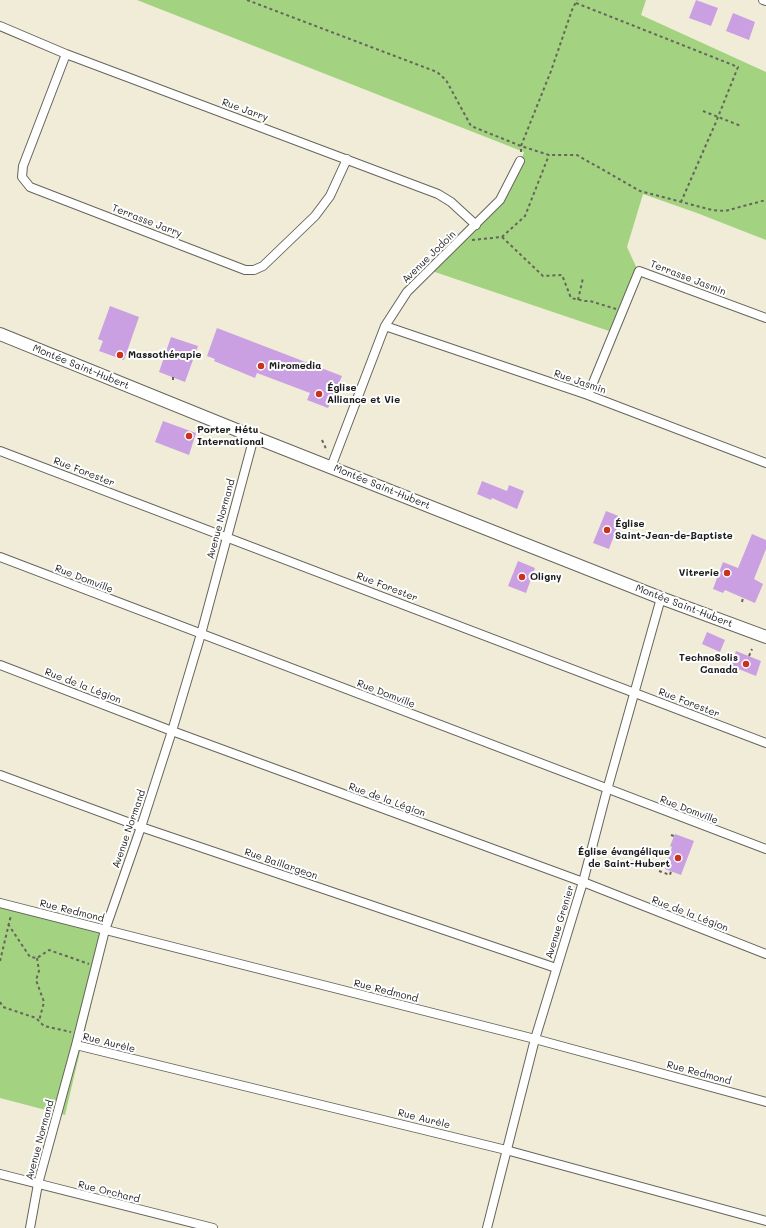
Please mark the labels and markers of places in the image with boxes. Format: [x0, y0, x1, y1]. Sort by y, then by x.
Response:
place label: Massothérapie [128, 349, 202, 361]
marker: Massothérapie [115, 350, 125, 360]
place label: Miromedia [269, 360, 321, 372]
marker: Miromedia [256, 361, 266, 371]
place label: Église Alliance et Vie [327, 382, 400, 406]
marker: Église Alliance et Vie [314, 389, 324, 399]
place label: Porter Hétu International [197, 424, 264, 448]
marker: Porter Hétu International [184, 431, 194, 441]
place label: Église Saint-Jean-de-Baptiste [615, 518, 733, 542]
marker: Église Saint-Jean-de-Baptiste [602, 525, 612, 535]
place label: Vitrerie [679, 567, 719, 579]
marker: Vitrerie [722, 568, 732, 578]
place label: Oligny [530, 571, 561, 583]
marker: Oligny [517, 572, 527, 582]
place label: TechnoSolis Canada [679, 652, 738, 676]
marker: TechnoSolis Canada [741, 659, 751, 669]
place label: Église évangélique de Saint-Hubert [578, 846, 670, 870]
marker: Église évangélique de Saint-Hubert [673, 853, 683, 863]

